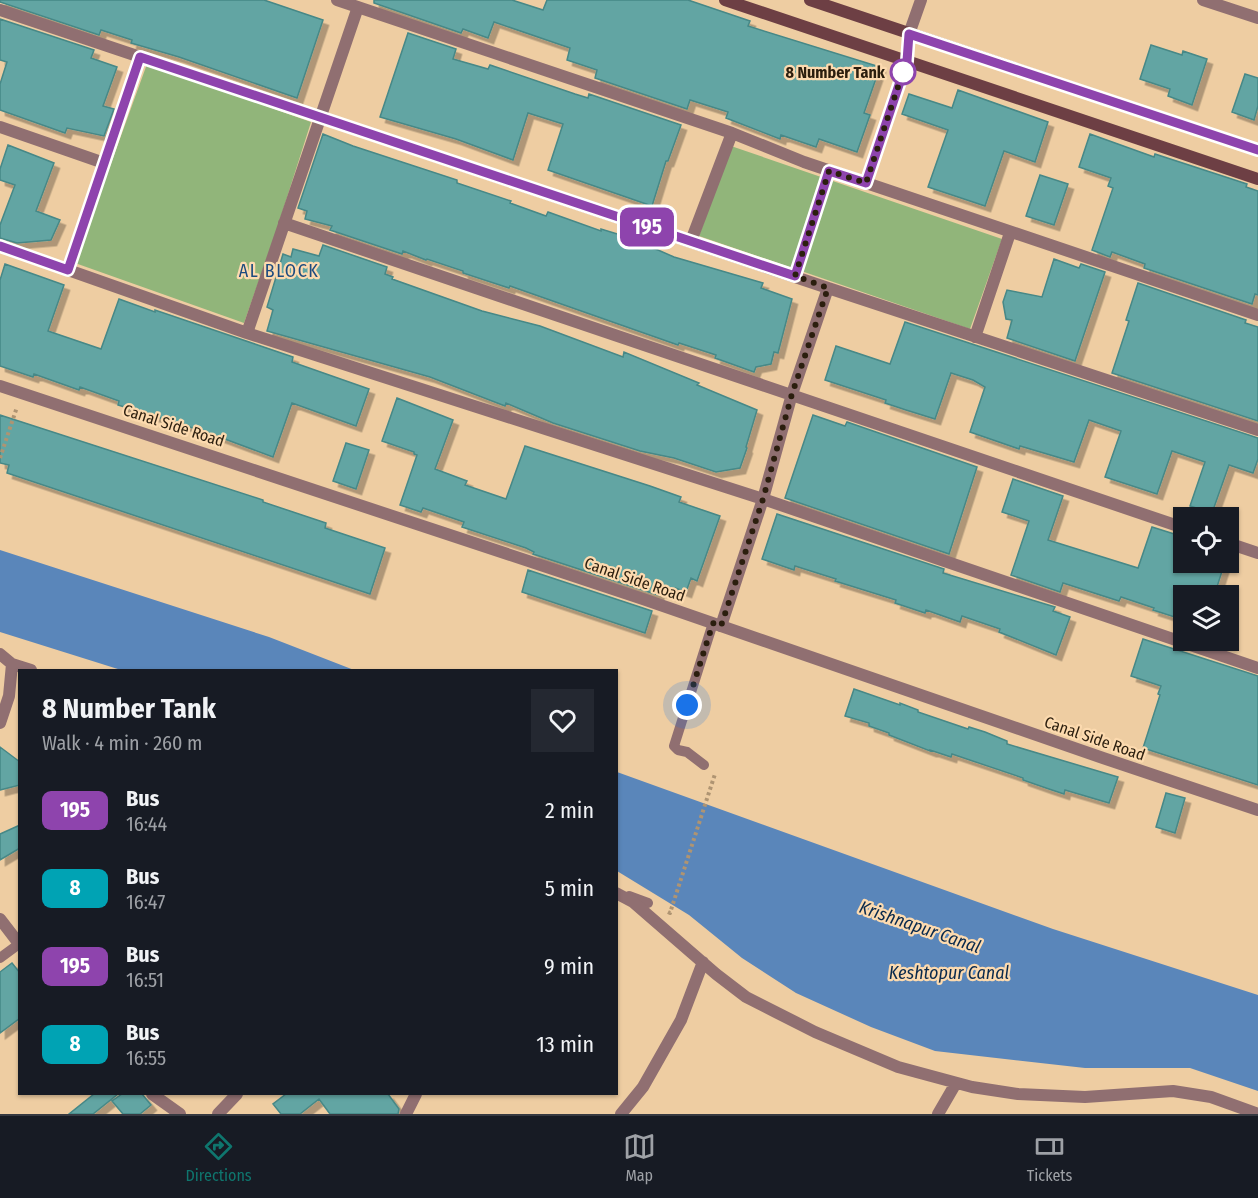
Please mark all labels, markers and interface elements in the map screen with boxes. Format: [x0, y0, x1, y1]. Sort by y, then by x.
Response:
marker: 8 Number Tank [890, 59, 916, 85]
place label: 8 Number Tank [786, 63, 886, 82]
line badge: 195 [612, 208, 682, 246]
text: 195 [632, 214, 662, 240]
district label: AL BLOCK [239, 260, 319, 282]
street label: Canal Side Road [121, 400, 227, 451]
map controls [1173, 507, 1239, 651]
button: locate [1173, 507, 1239, 573]
street label: Canal Side Road [582, 553, 688, 606]
button: layers [1173, 585, 1239, 651]
button: heart [531, 689, 594, 752]
your location [672, 690, 702, 720]
text: 8 Number Tank [42, 692, 216, 725]
street label: Canal Side Road [1042, 712, 1148, 765]
text: Walk · 4 min · 260 m [42, 731, 202, 755]
text: Bus [126, 785, 159, 812]
text: 195 [60, 797, 90, 823]
text: 2 min [545, 797, 594, 824]
text: 16:44 [126, 812, 167, 836]
text: Bus [126, 863, 159, 890]
text: 8 [69, 875, 81, 901]
text: 5 min [545, 875, 594, 902]
text: 16:47 [126, 890, 165, 914]
water label: Krishnapur Canal [856, 896, 984, 958]
text: Bus [126, 941, 159, 968]
text: 195 [60, 953, 90, 979]
text: 9 min [544, 953, 594, 980]
water label: Keshtopur Canal [889, 962, 1010, 984]
text: 16:51 [126, 968, 164, 992]
text: Bus [126, 1019, 159, 1046]
text: 8 [69, 1031, 81, 1057]
text: 13 min [536, 1031, 594, 1058]
text: 16:55 [126, 1046, 166, 1070]
tab: Directions [186, 1130, 252, 1185]
tab: Map [623, 1130, 656, 1185]
tab: Tickets [1027, 1130, 1072, 1185]

